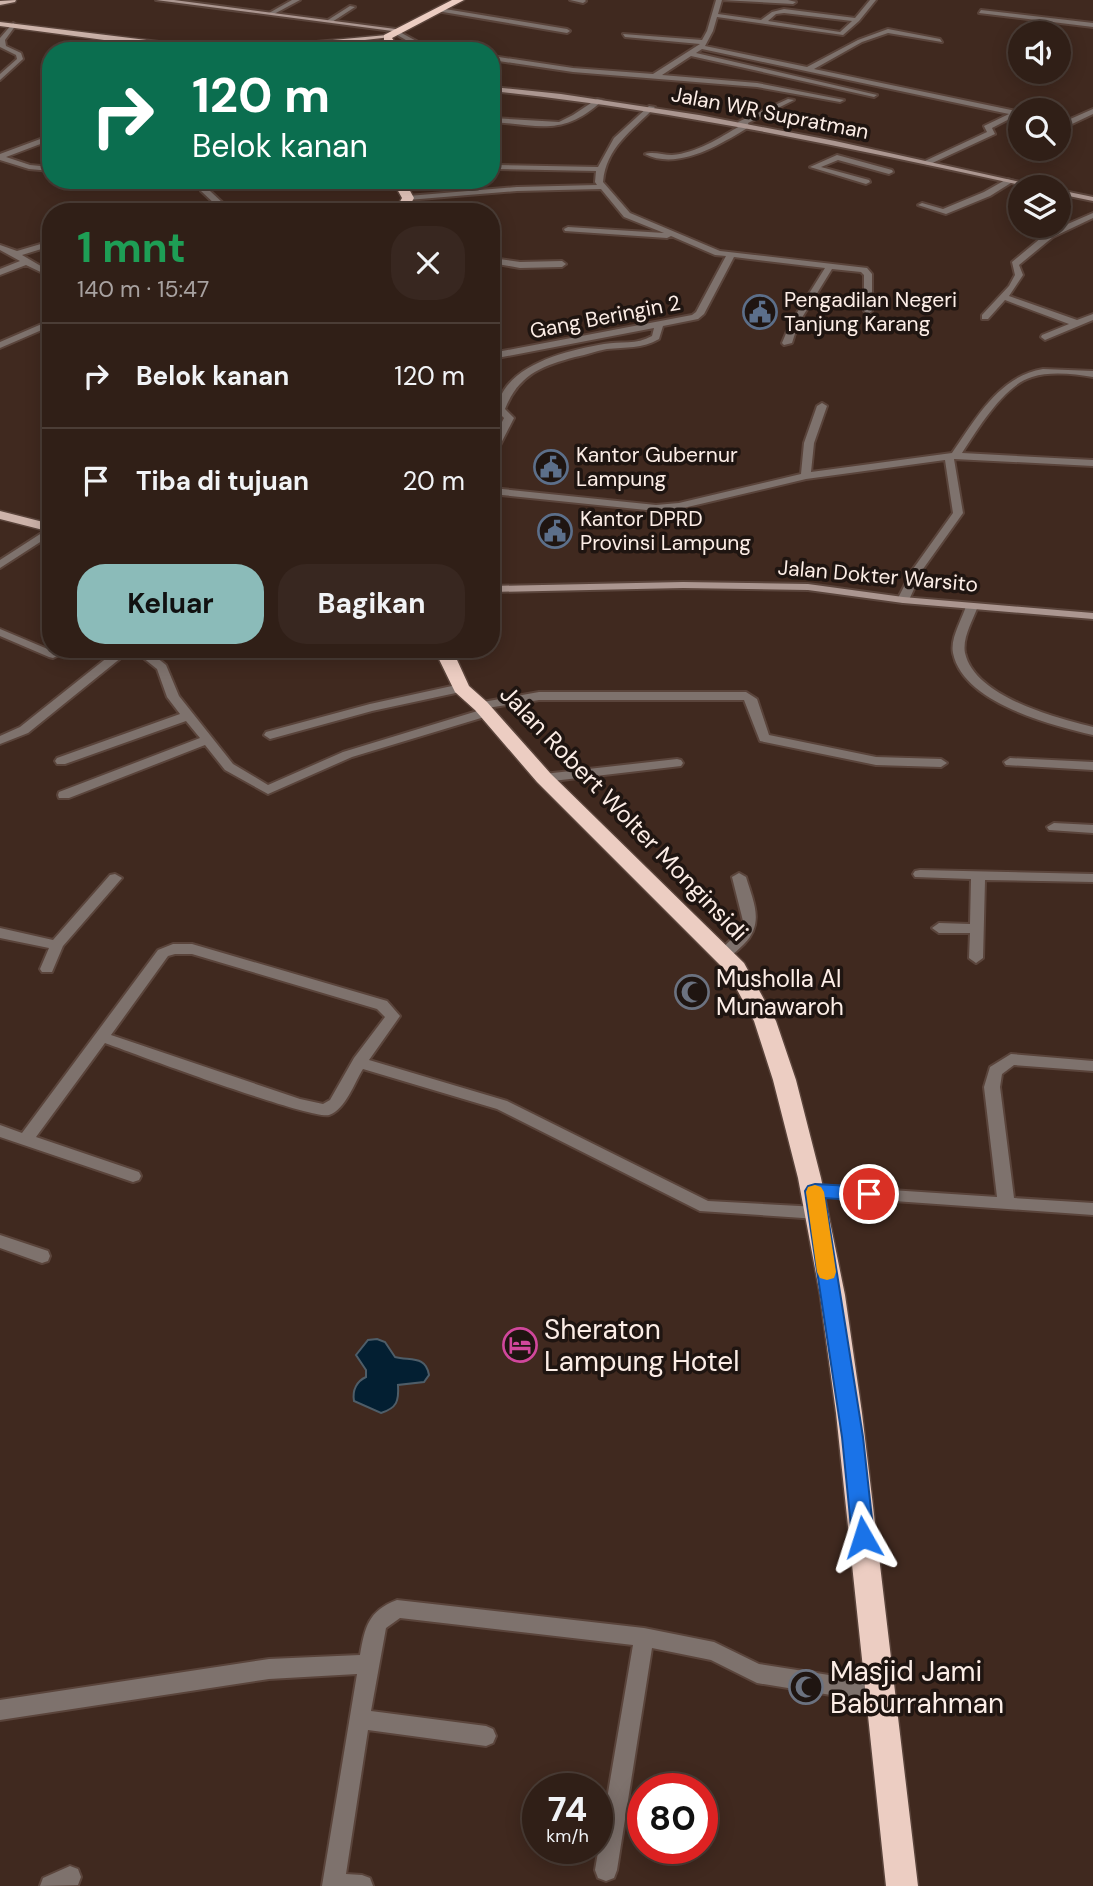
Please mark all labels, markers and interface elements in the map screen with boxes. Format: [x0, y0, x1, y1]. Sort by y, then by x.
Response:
map controls [1008, 21, 1071, 238]
button: sound [1008, 21, 1071, 84]
text: 120 m [192, 63, 330, 127]
icon: right [77, 70, 168, 161]
street label: Jalan WR Supratman [669, 80, 871, 146]
button: search [1008, 98, 1071, 161]
text: Belok kanan [192, 125, 368, 167]
button: layers [1008, 175, 1071, 238]
text: 1 mnt [77, 220, 186, 275]
button: close [391, 226, 465, 300]
text: 140 m · 15:47 [77, 274, 209, 304]
place label: Pengadilan Negeri Tanjung Karang [784, 286, 957, 338]
street label: Gang Beringin 2 [527, 289, 683, 345]
public building icon: Pengadilan Negeri Tanjung Karang [741, 293, 779, 331]
icon: right [77, 357, 115, 395]
text: Belok kanan [136, 359, 289, 393]
text: 120 m [394, 359, 465, 393]
place label: Kantor Gubernur Lampung [576, 441, 738, 493]
public building icon: Kantor Gubernur Lampung [532, 448, 570, 486]
icon: arrive [77, 462, 115, 500]
text: Tiba di tujuan [136, 464, 309, 498]
text: 20 m [402, 464, 465, 498]
place label: Kantor DPRD Provinsi Lampung [580, 505, 751, 557]
public building icon: Kantor DPRD Provinsi Lampung [536, 512, 574, 550]
street label: Jalan Dokter Warsito [777, 553, 979, 599]
button: Keluar [77, 564, 264, 644]
button: Bagikan [278, 564, 465, 644]
street label: Jalan Robert Wolter Monginsidi [493, 678, 755, 948]
place label: Musholla Al Munawaroh [716, 963, 844, 1022]
mosque icon: Musholla Al Munawaroh [673, 973, 711, 1011]
pin [839, 1164, 899, 1224]
icon: arrive [850, 1175, 888, 1213]
place label: Sheraton Lampung Hotel [544, 1311, 740, 1380]
hotel icon: Sheraton Lampung Hotel [501, 1326, 539, 1364]
position arrow [826, 1500, 900, 1574]
place label: Masjid Jami Baburrahman [830, 1653, 1004, 1722]
mosque icon: Masjid Jami Baburrahman [787, 1668, 825, 1706]
speed limit sign: 80 [627, 1773, 718, 1864]
text: 74 [548, 1786, 587, 1832]
text: km/h [546, 1824, 589, 1848]

